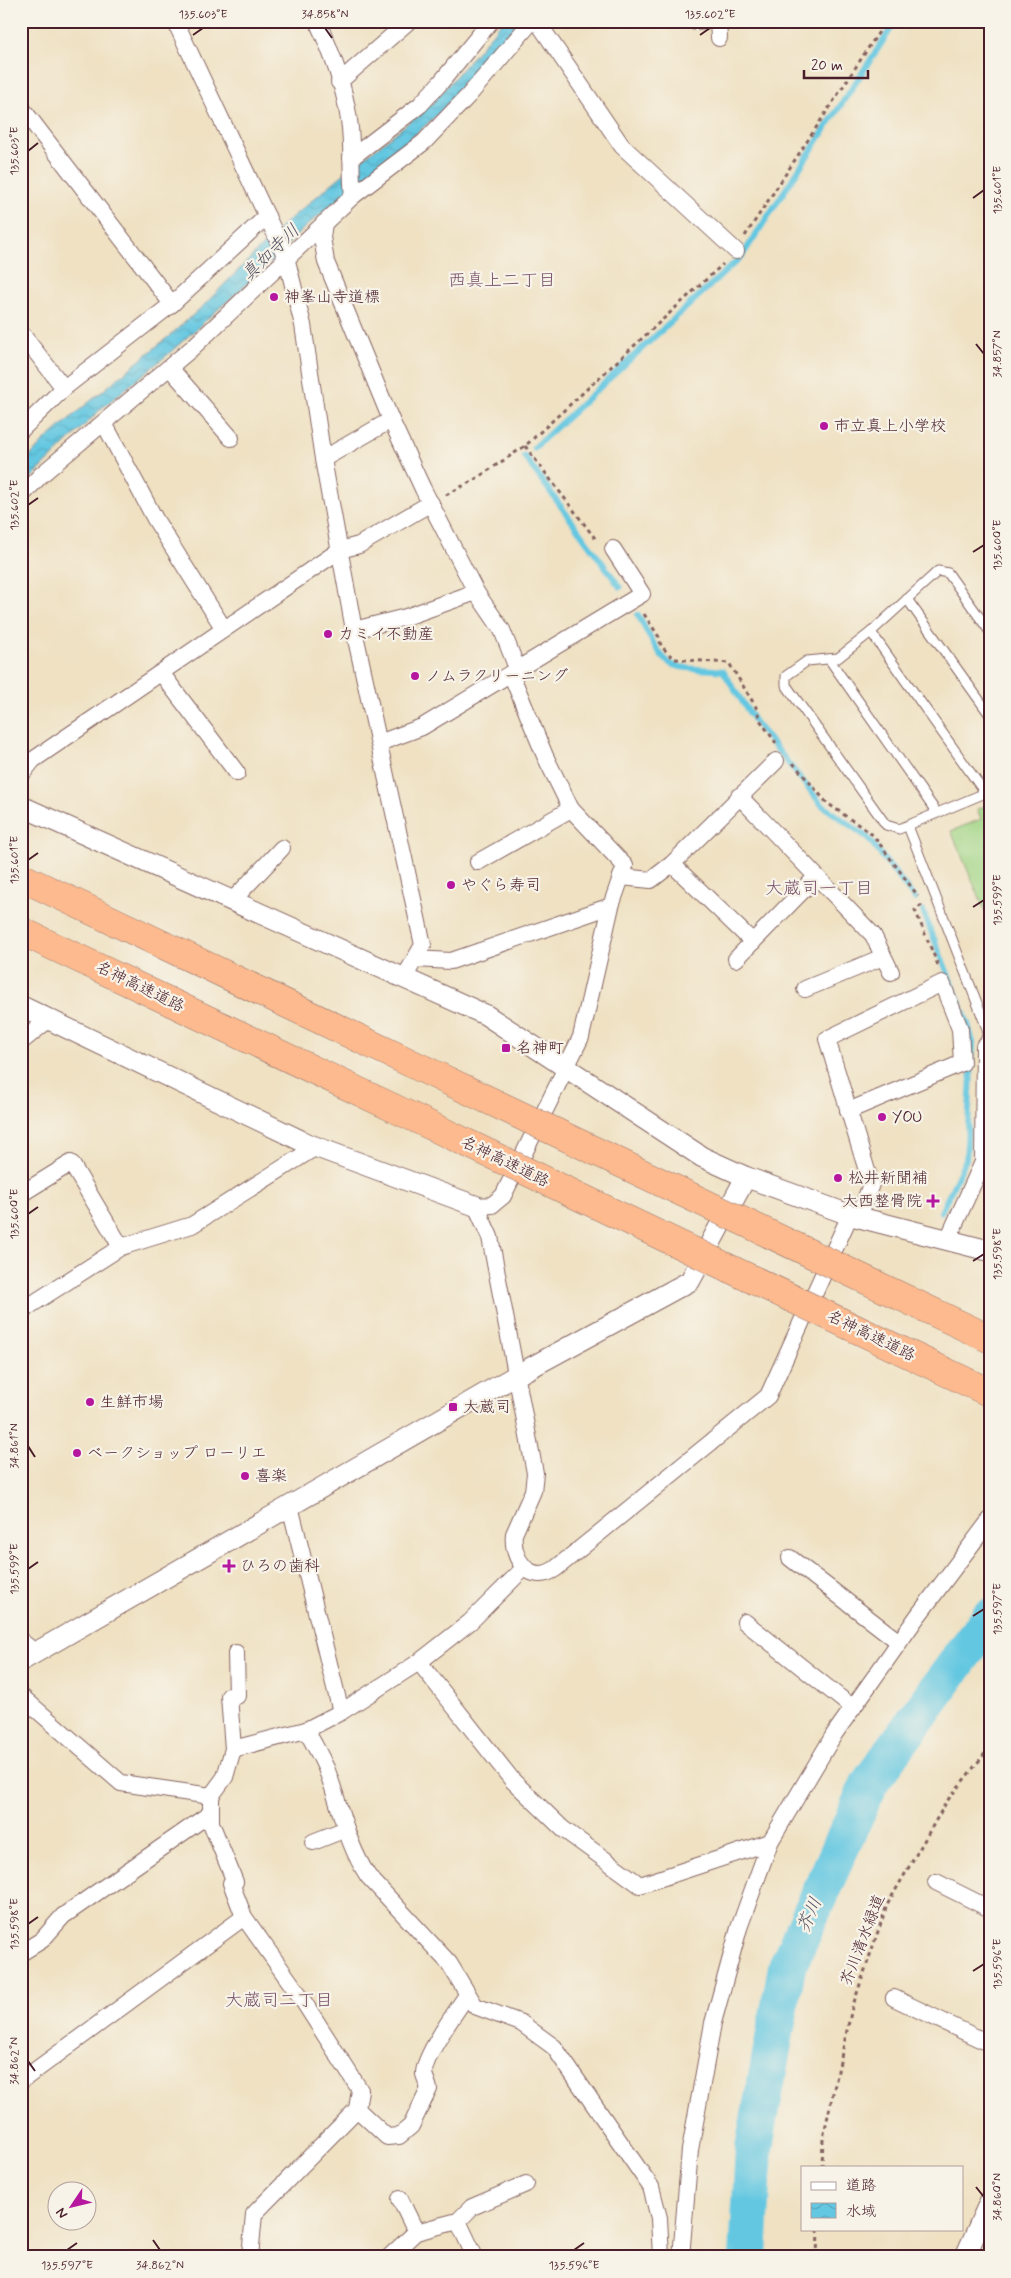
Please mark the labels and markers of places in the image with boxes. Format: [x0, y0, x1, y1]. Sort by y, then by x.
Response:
place label: 神峯山寺道標 [284, 287, 380, 308]
marker: 神峯山寺道標 [268, 291, 280, 303]
place label: 市立真上小学校 [834, 416, 946, 437]
marker: 市立真上小学校 [818, 420, 830, 432]
place label: カミイ不動産 [338, 624, 434, 645]
marker: カミイ不動産 [322, 628, 334, 640]
place label: ノムラクリーニング [425, 666, 568, 687]
marker: ノムラクリーニング [409, 670, 421, 682]
place label: やぐら寿司 [461, 875, 541, 896]
marker: やぐら寿司 [445, 879, 457, 891]
place label: 名神町 [516, 1038, 564, 1059]
marker: 名神町 [500, 1042, 512, 1054]
place label: YOU [892, 1107, 923, 1128]
marker: YOU [876, 1111, 888, 1123]
place label: 松井新聞補 [848, 1168, 928, 1189]
marker: 松井新聞補 [832, 1172, 844, 1184]
place label: 大西整骨院 [842, 1191, 922, 1212]
marker: 大西整骨院 [926, 1194, 940, 1208]
place label: 生鮮市場 [100, 1392, 164, 1413]
marker: 生鮮市場 [84, 1396, 96, 1408]
place label: 大蔵司 [463, 1397, 511, 1418]
marker: 大蔵司 [447, 1401, 459, 1413]
place label: ベークショップ ローリエ [87, 1443, 267, 1464]
marker: ベークショップ ローリエ [71, 1447, 83, 1459]
place label: 喜楽 [255, 1466, 287, 1487]
marker: 喜楽 [239, 1470, 251, 1482]
place label: ひろの歯科 [240, 1556, 320, 1577]
marker: ひろの歯科 [222, 1559, 236, 1573]

